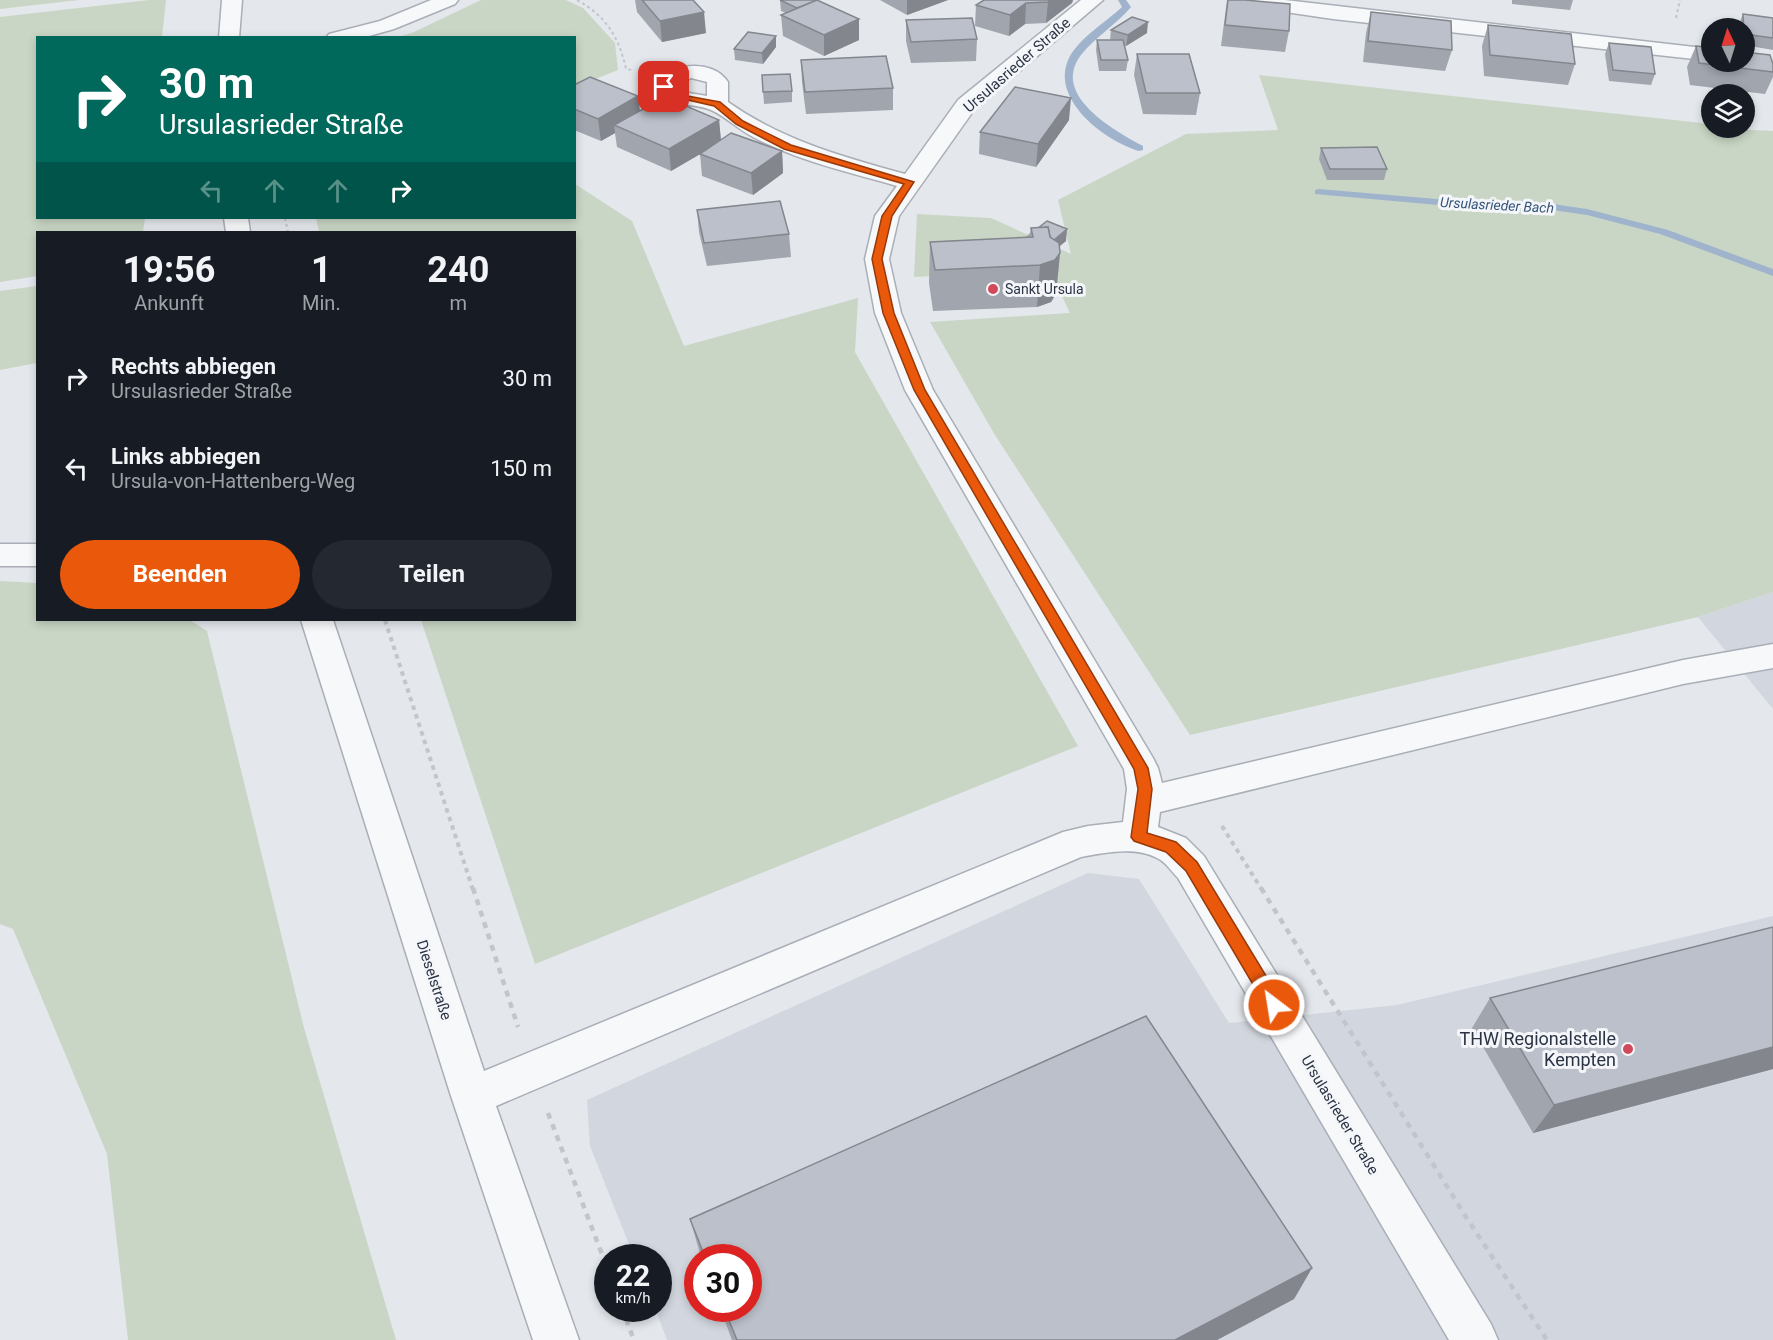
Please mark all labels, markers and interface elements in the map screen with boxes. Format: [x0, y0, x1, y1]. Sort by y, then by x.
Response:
street label: Ursulasrieder Straße [960, 14, 1074, 116]
north arrow [1701, 18, 1755, 72]
map controls [1701, 18, 1755, 138]
text: 30 m [159, 59, 254, 108]
icon: right [60, 60, 138, 138]
pin [638, 61, 689, 112]
icon: arrive [647, 70, 680, 103]
button: layers [1701, 84, 1755, 138]
text: Ursulasrieder Straße [159, 109, 404, 141]
icon: left [195, 174, 228, 207]
icon: ahead [258, 174, 291, 207]
icon: ahead [321, 174, 354, 207]
icon: right [384, 174, 417, 207]
water label: Ursulasrieder Bach [1440, 194, 1554, 216]
text: 19:56 [123, 249, 215, 291]
text: 1 [311, 249, 332, 291]
text: 240 [427, 249, 489, 291]
place label: Sankt Ursula [1005, 281, 1084, 297]
marker: Sankt Ursula [986, 282, 1000, 296]
text: Ankunft [134, 291, 204, 315]
text: Min. [302, 291, 341, 315]
text: m [450, 291, 467, 315]
text: Rechts abbiegen [111, 354, 276, 379]
icon: right [60, 362, 93, 395]
text: 30 m [503, 366, 552, 391]
text: Ursulasrieder Straße [111, 379, 292, 403]
text: Links abbiegen [111, 444, 261, 469]
icon: left [60, 452, 93, 485]
text: 150 m [490, 456, 552, 481]
text: Ursula-von-Hattenberg-Weg [111, 469, 355, 493]
button: Beenden [60, 540, 300, 609]
button: Teilen [312, 540, 552, 609]
street label: Dieselstraße [413, 938, 455, 1022]
position arrow [1242, 973, 1306, 1037]
place label: THW Regionalstelle Kempten [1459, 1028, 1616, 1070]
marker: THW Regionalstelle Kempten [1621, 1042, 1635, 1056]
street label: Ursulasrieder Straße [1297, 1052, 1383, 1178]
speed limit sign: 30 [684, 1244, 762, 1322]
text: 22 [616, 1258, 650, 1293]
text: km/h [615, 1289, 651, 1307]

